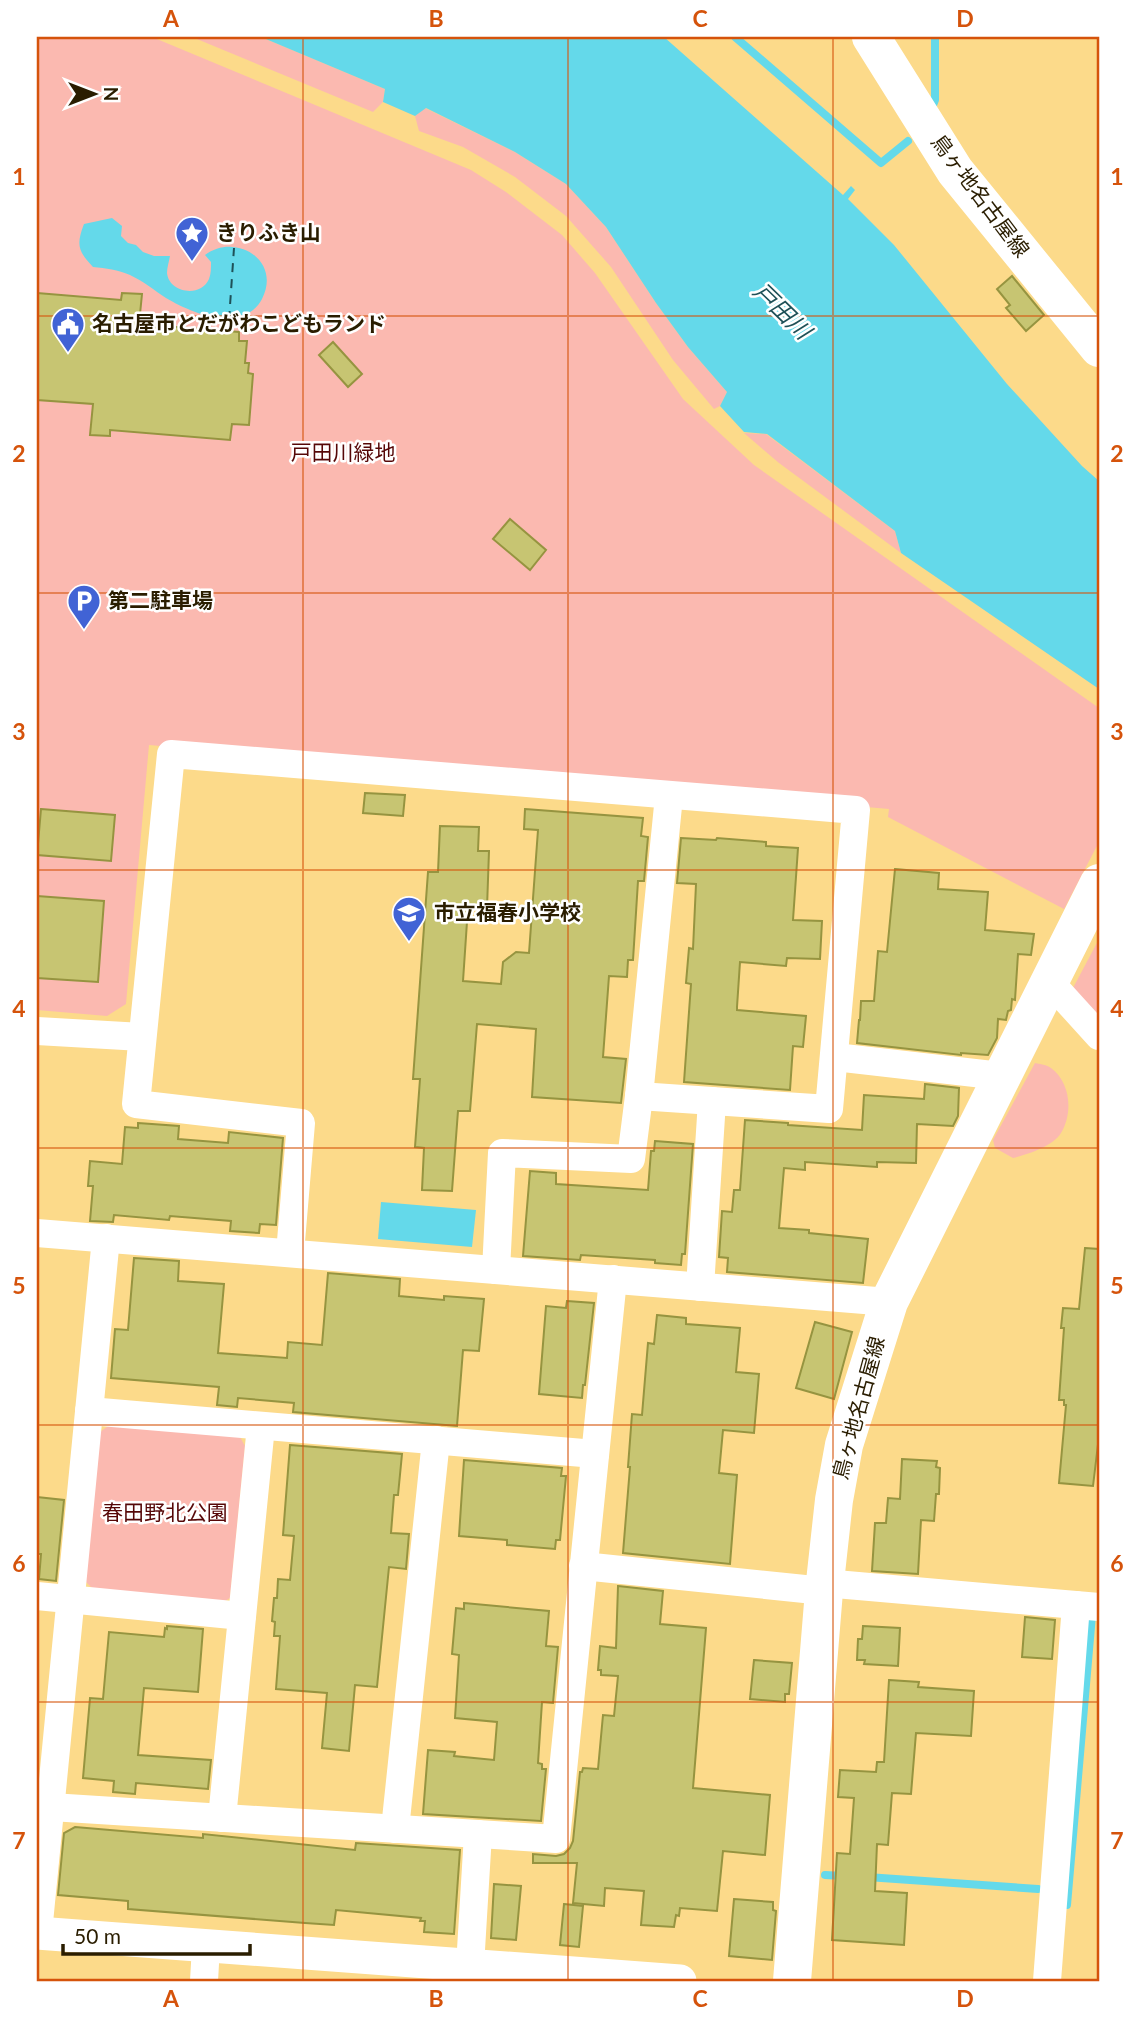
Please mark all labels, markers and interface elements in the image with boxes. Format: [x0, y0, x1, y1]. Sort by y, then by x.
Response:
text: A [162, 4, 180, 32]
text: B [428, 4, 444, 32]
text: C [692, 4, 708, 32]
text: D [956, 4, 974, 32]
north arrow [60, 60, 130, 130]
text: N [100, 87, 123, 101]
street label: 鳥ヶ地名古屋線 [927, 129, 1035, 261]
text: 1 [12, 162, 26, 190]
text: 1 [1110, 162, 1124, 190]
place icon: きりふき山 [173, 214, 211, 263]
place label: きりふき山 [216, 219, 321, 244]
water label: 戸田川 [748, 276, 819, 346]
public building icon: 名古屋市とだがわこどもランド [49, 305, 87, 354]
place label: 名古屋市とだがわこどもランド [92, 310, 386, 335]
text: 2 [12, 439, 26, 467]
park label: 戸田川緑地 [291, 439, 396, 464]
text: 2 [1110, 439, 1124, 467]
parking icon: 第二駐車場 [65, 582, 103, 631]
place label: 第二駐車場 [108, 587, 213, 612]
text: 3 [12, 717, 26, 745]
text: 3 [1110, 717, 1124, 745]
school or university icon: 市立福春小学校 [390, 894, 428, 943]
place label: 市立福春小学校 [434, 899, 581, 924]
text: 4 [12, 994, 26, 1022]
text: 4 [1110, 994, 1124, 1022]
text: 5 [12, 1271, 26, 1299]
text: 5 [1110, 1271, 1124, 1299]
street label: 鳥ヶ地名古屋線 [826, 1333, 889, 1482]
park label: 春田野北公園 [102, 1499, 228, 1524]
text: 6 [12, 1549, 26, 1577]
text: 6 [1110, 1549, 1124, 1577]
text: 7 [12, 1826, 26, 1854]
text: 7 [1110, 1826, 1124, 1854]
scale bar [63, 1913, 250, 1957]
text: 50 m [74, 1923, 121, 1948]
text: A [162, 1984, 180, 2012]
text: B [428, 1984, 444, 2012]
text: C [692, 1984, 708, 2012]
text: D [956, 1984, 974, 2012]

